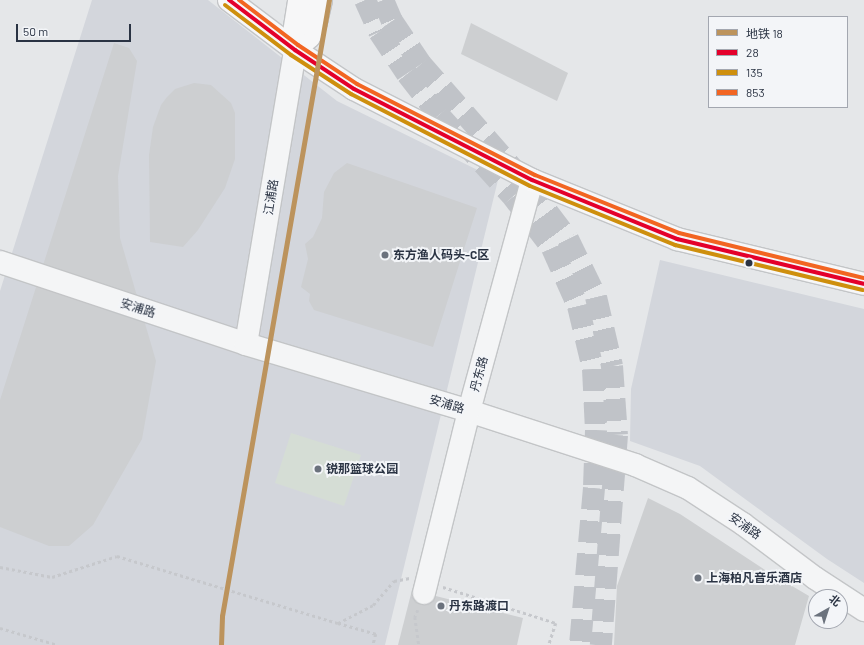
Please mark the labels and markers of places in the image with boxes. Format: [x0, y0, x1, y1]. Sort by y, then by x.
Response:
place label: 东方渔人码头-C区 [393, 248, 489, 262]
marker: 东方渔人码头-C区 [380, 250, 390, 260]
unlabelled marker [744, 258, 754, 268]
place label: 锐那篮球公园 [326, 462, 398, 476]
marker: 锐那篮球公园 [313, 464, 323, 474]
place label: 上海柏凡音乐酒店 [706, 571, 802, 585]
marker: 上海柏凡音乐酒店 [693, 573, 703, 583]
place label: 丹东路渡口 [449, 599, 509, 613]
marker: 丹东路渡口 [436, 601, 446, 611]

